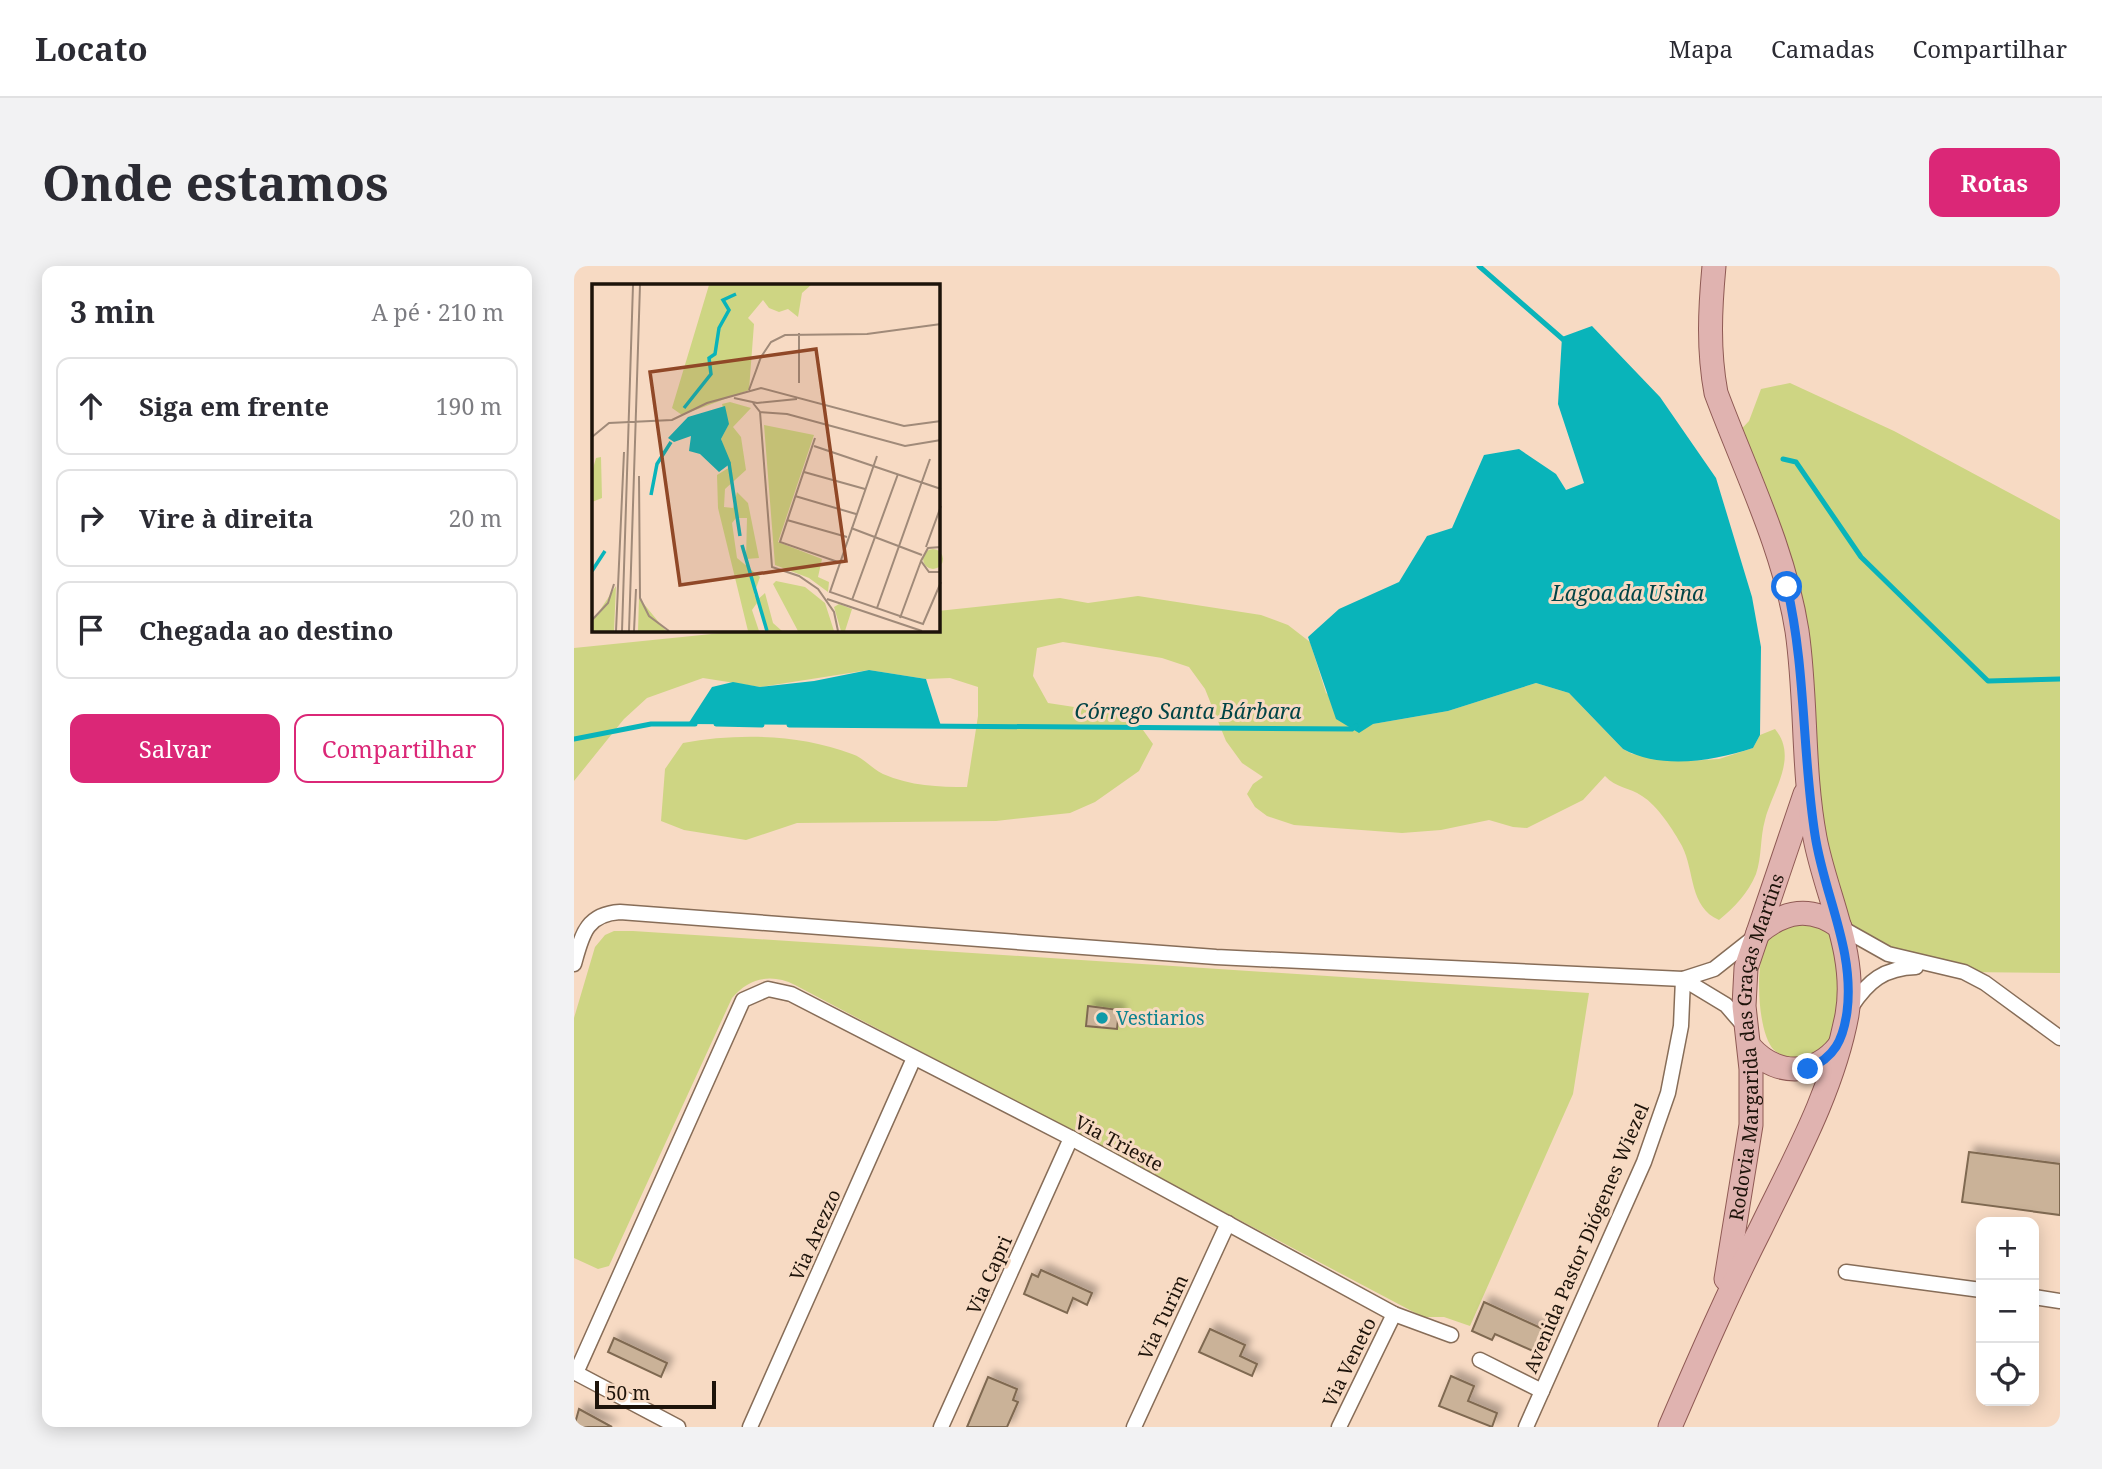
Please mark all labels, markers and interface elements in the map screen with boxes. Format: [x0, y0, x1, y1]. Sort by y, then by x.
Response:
text: Locato [35, 26, 148, 71]
text: Mapa [1669, 32, 1733, 65]
text: Camadas [1771, 32, 1875, 65]
text: Compartilhar [1913, 32, 2067, 65]
button: Rotas [1929, 148, 2060, 217]
text: Onde estamos [42, 149, 389, 215]
inset map [592, 284, 940, 632]
text: 3 min [70, 291, 155, 332]
text: A pé · 210 m [371, 296, 504, 328]
icon: ahead [72, 387, 110, 425]
text: Siga em frente [139, 388, 329, 424]
text: 190 m [436, 390, 502, 422]
icon: right [72, 499, 110, 537]
text: Vire à direita [139, 500, 314, 536]
text: 20 m [449, 502, 502, 534]
route start [1771, 571, 1802, 602]
water label: Lagoa da Usina [1551, 579, 1705, 607]
icon: arrive [72, 611, 110, 649]
text: Chegada ao destino [139, 612, 394, 648]
water label: Córrego Santa Bárbara [1075, 697, 1302, 725]
button: Salvar [70, 714, 280, 783]
button: Compartilhar [294, 714, 504, 783]
street label: Rodovia Margarida das Graças Martins [1723, 870, 1790, 1222]
place label: Vestiarios [1116, 1005, 1204, 1031]
marker: Vestiarios [1094, 1010, 1110, 1026]
route end [1792, 1053, 1823, 1084]
street label: Avenida Pastor Diógenes Wiezel [1517, 1099, 1655, 1377]
street label: Via Trieste [1070, 1109, 1168, 1177]
street label: Via Arezzo [783, 1185, 847, 1285]
map controls [1976, 1217, 2039, 1406]
button: + [1976, 1217, 2039, 1280]
street label: Via Capri [960, 1232, 1018, 1318]
street label: Via Turim [1132, 1270, 1194, 1364]
button: − [1976, 1280, 2039, 1343]
street label: Via Veneto [1316, 1313, 1382, 1411]
button: locate [1976, 1343, 2039, 1406]
scale bar [595, 1378, 716, 1410]
text: 50 m [606, 1380, 650, 1406]

